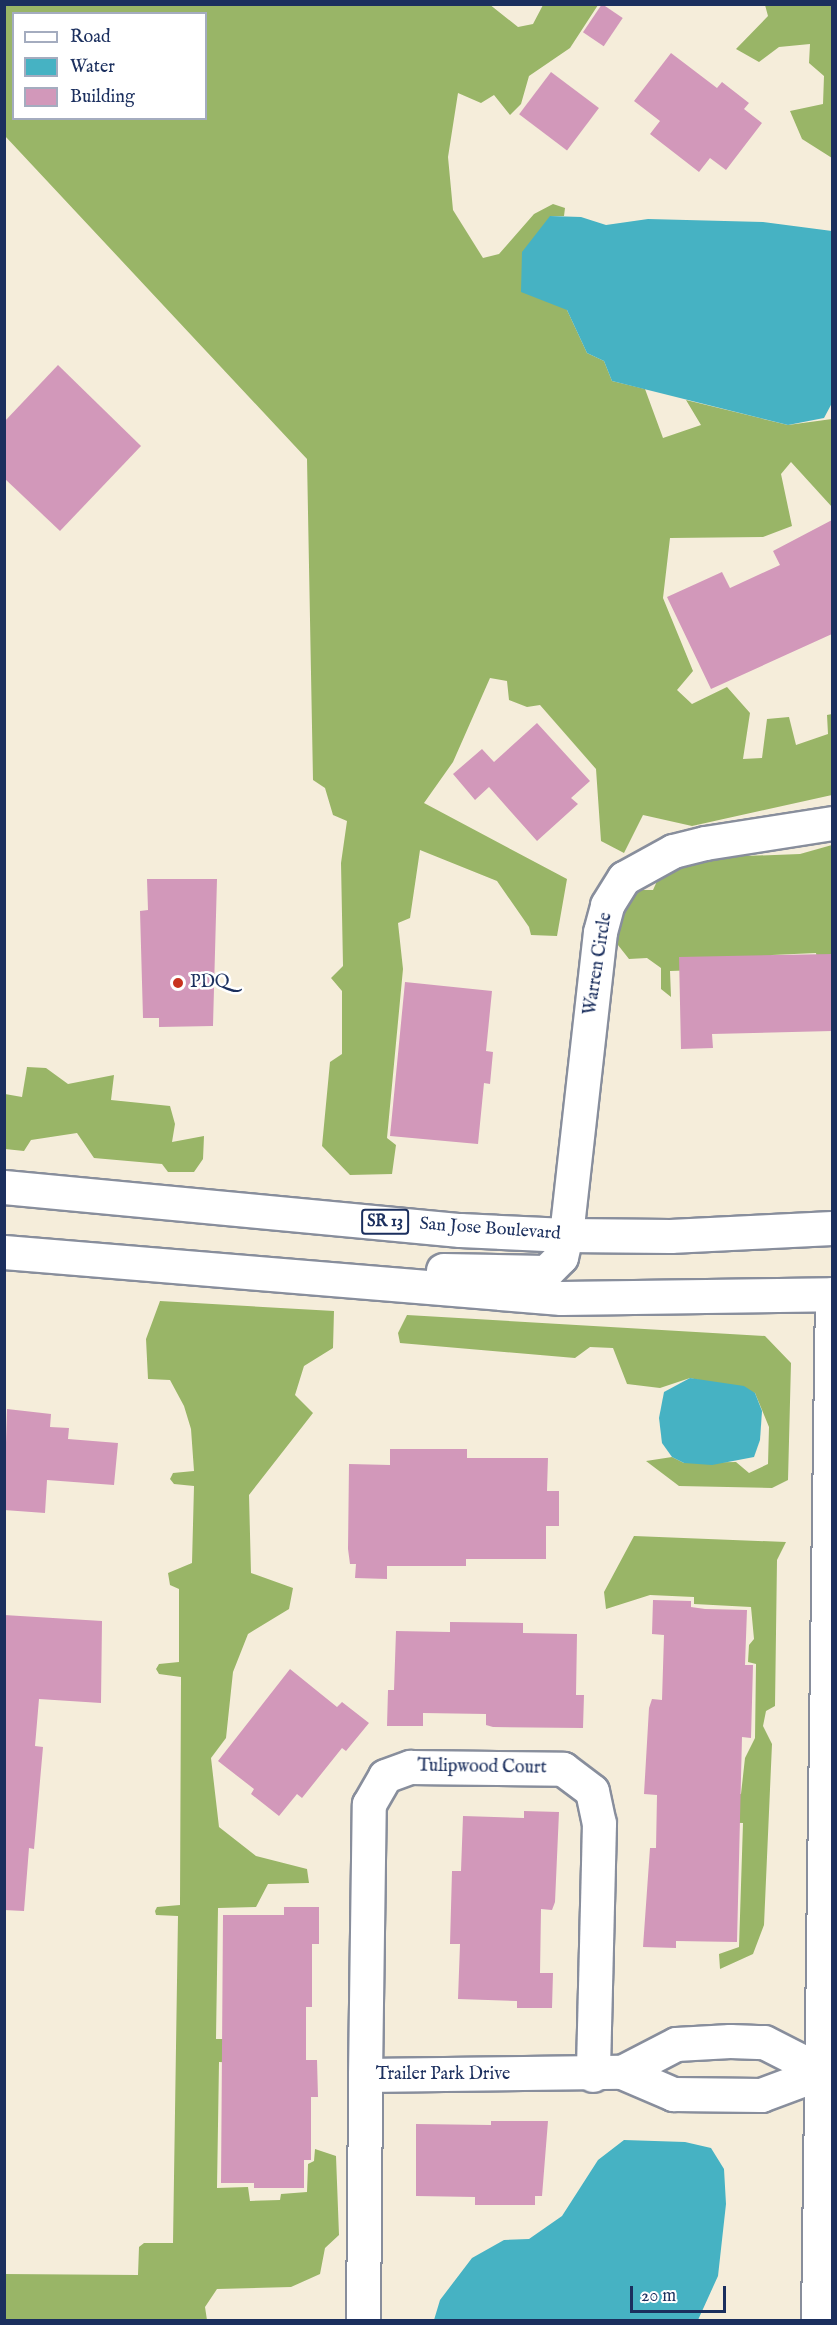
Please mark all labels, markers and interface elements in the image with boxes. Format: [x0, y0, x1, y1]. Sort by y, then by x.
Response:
legend [12, 12, 207, 120]
text: Road [70, 26, 111, 49]
text: Water [70, 56, 115, 79]
text: Building [70, 86, 135, 109]
street label: Warren Circle [580, 911, 618, 1017]
place label: PDQ [190, 972, 230, 994]
marker: PDQ [171, 976, 185, 990]
road number: SR 13 [361, 1209, 409, 1235]
street label: San Jose Boulevard [419, 1214, 561, 1246]
street label: Tulipwood Court [417, 1756, 547, 1780]
street label: Trailer Park Drive [376, 2064, 510, 2086]
scale bar [633, 2274, 729, 2312]
text: 20 m [641, 2285, 676, 2308]

